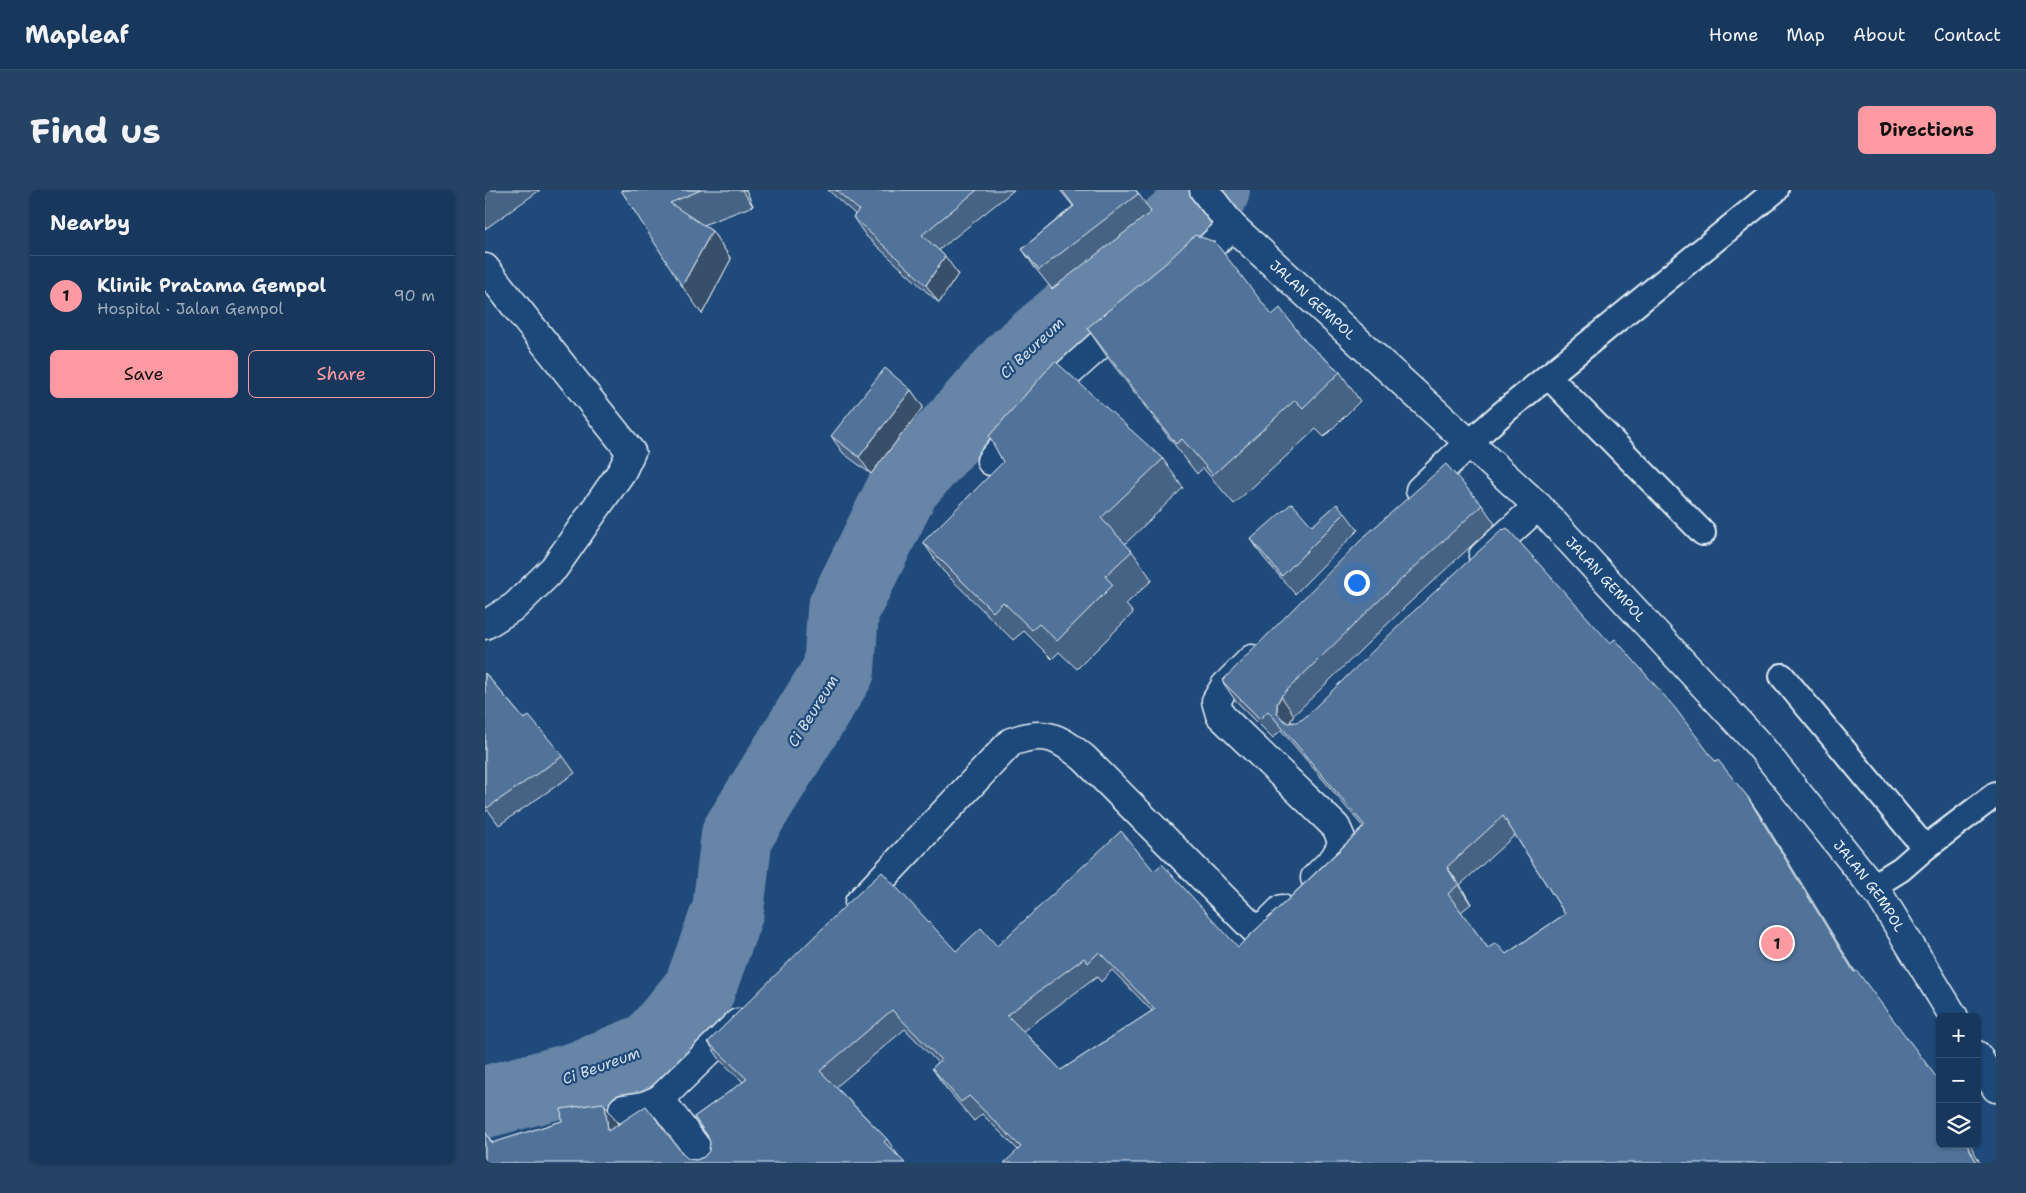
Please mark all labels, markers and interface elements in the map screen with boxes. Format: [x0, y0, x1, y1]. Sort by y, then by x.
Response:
text: Mapleaf [25, 19, 129, 51]
text: Home [1709, 23, 1758, 47]
text: Map [1786, 23, 1825, 47]
text: About [1853, 23, 1906, 47]
text: Contact [1934, 23, 2001, 47]
button: Directions [1858, 106, 1996, 154]
text: Find us [30, 107, 161, 154]
text: Nearby [50, 209, 130, 237]
street label: JALAN GEMPOL [1266, 256, 1360, 344]
text: Klinik Pratama Gempol [97, 273, 326, 298]
text: 1 [62, 285, 70, 306]
text: 90 m [394, 285, 435, 306]
text: Hospital · Jalan Gempol [97, 298, 283, 319]
water label: Ci Beureum [995, 313, 1069, 383]
button: Save [50, 350, 238, 398]
button: Share [248, 350, 435, 398]
street label: JALAN GEMPOL [1562, 533, 1650, 626]
your location [1344, 570, 1370, 596]
water label: Ci Beureum [783, 671, 843, 751]
street label: JALAN GEMPOL [1830, 836, 1909, 936]
pin: 1 [1761, 924, 1793, 962]
map controls [1936, 1013, 1981, 1148]
button: + [1936, 1013, 1981, 1058]
water label: Ci Beureum [559, 1043, 643, 1089]
button: − [1936, 1058, 1981, 1103]
button: layers [1936, 1103, 1981, 1148]

